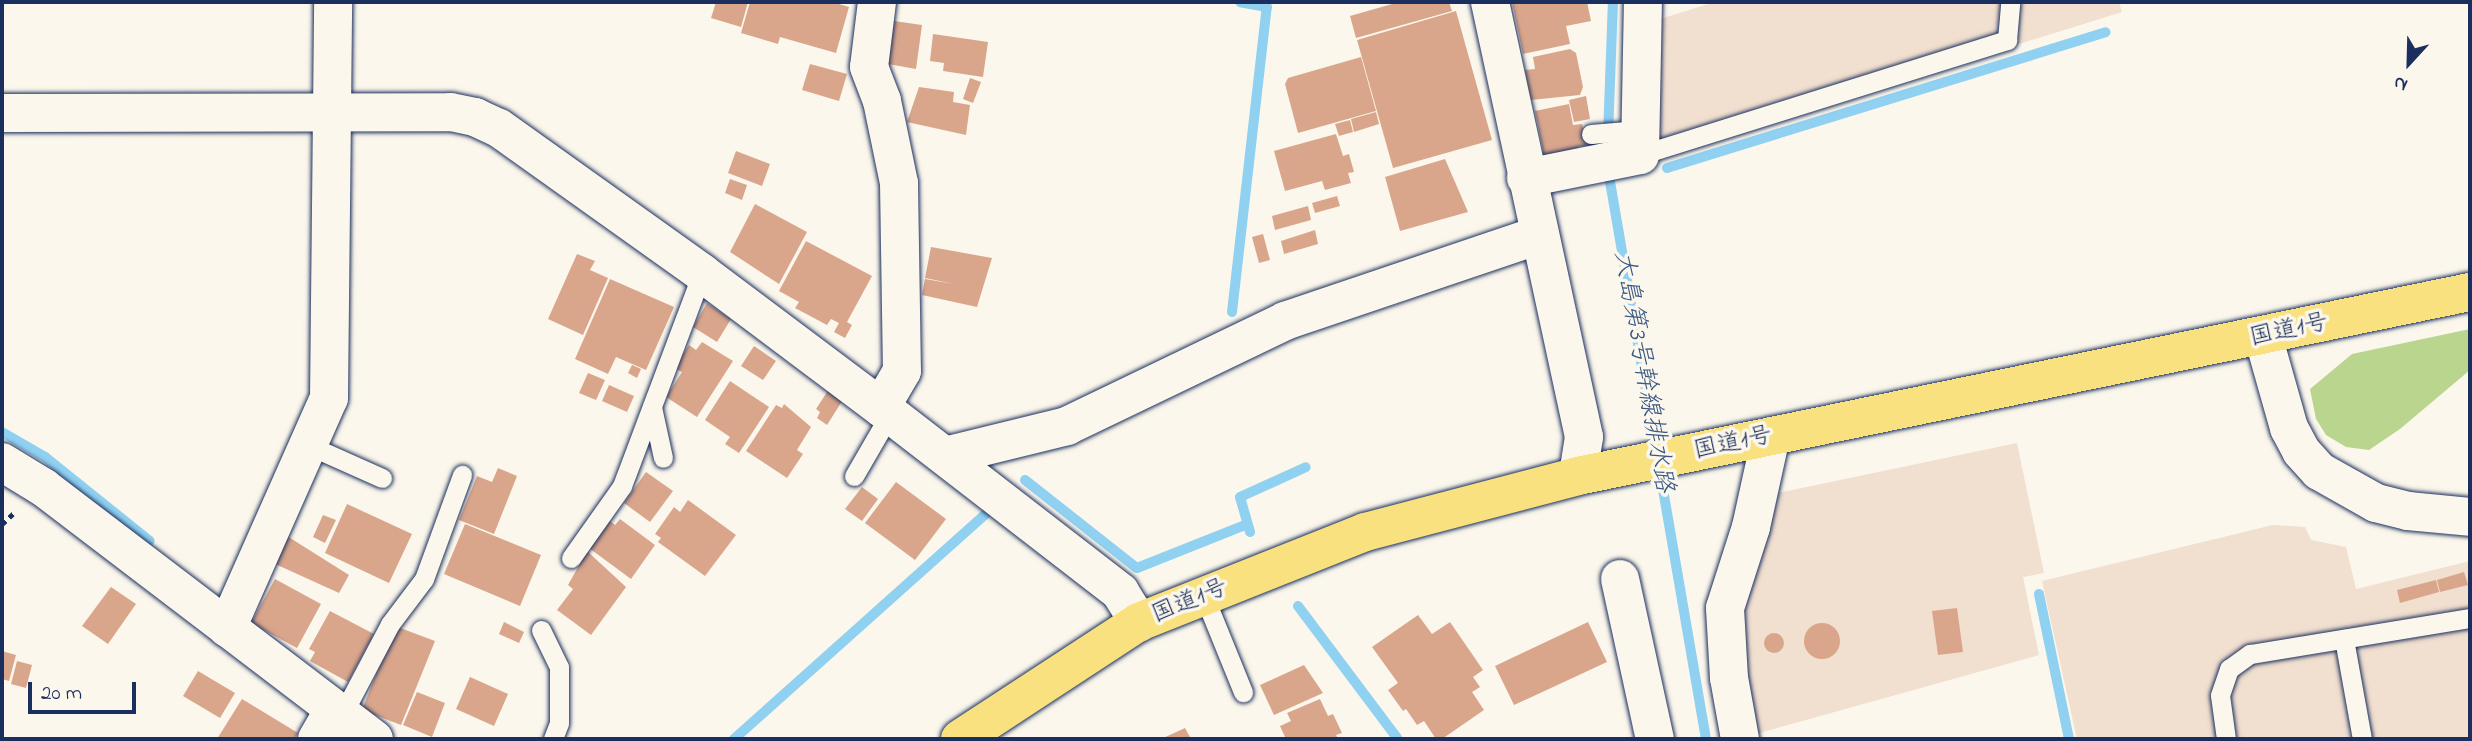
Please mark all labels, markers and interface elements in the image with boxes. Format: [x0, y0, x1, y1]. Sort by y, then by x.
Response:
north arrow [2374, 28, 2444, 98]
text: N [2390, 68, 2412, 98]
water label: 大島第3号幹線排水路 [1605, 249, 1679, 495]
street label: 国道1号 [2247, 309, 2331, 353]
street label: 国道1号 [1691, 422, 1775, 466]
street label: 国道1号 [1148, 574, 1232, 630]
scale bar [32, 668, 140, 712]
text: 20 m [41, 679, 82, 709]

